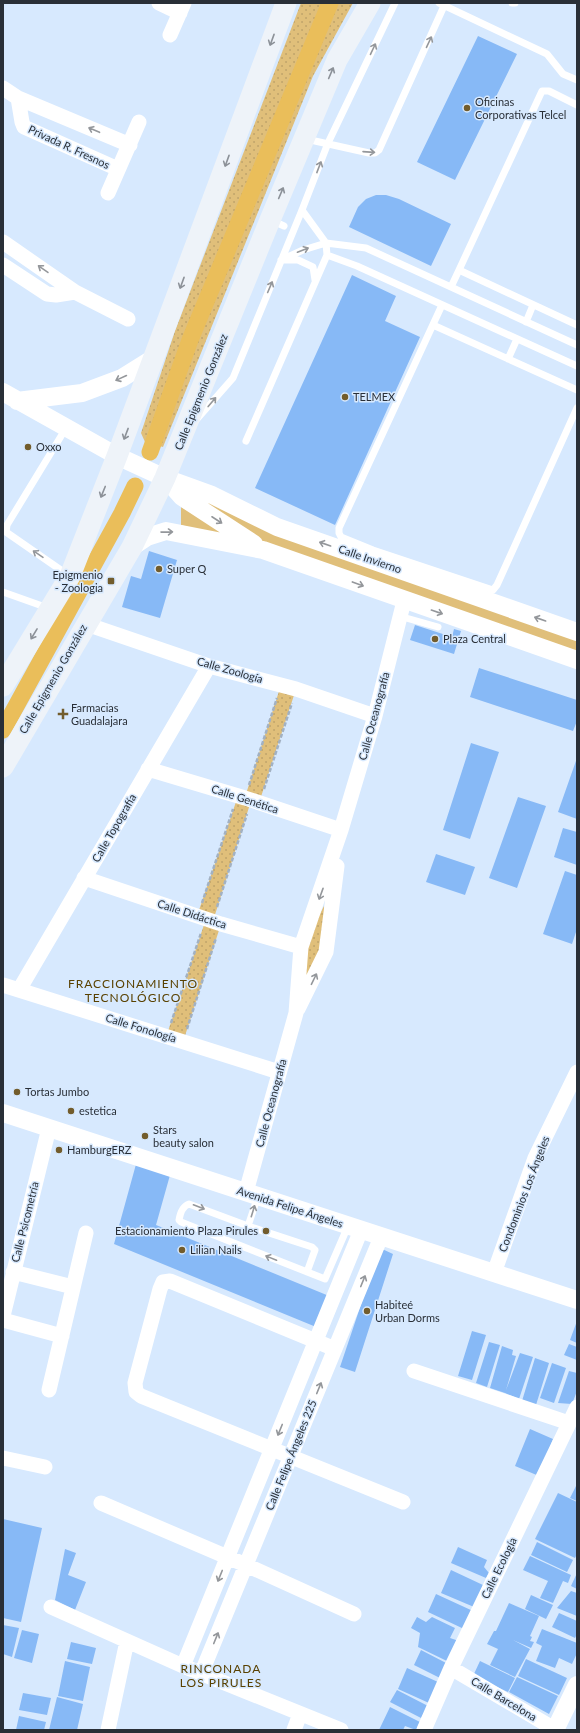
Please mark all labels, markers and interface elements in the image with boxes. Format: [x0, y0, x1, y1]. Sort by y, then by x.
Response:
one-way arrow [268, 33, 276, 45]
one-way arrow [426, 36, 433, 48]
one-way arrow [370, 43, 377, 55]
one-way arrow [328, 68, 336, 80]
place label: Oficinas Corporativas Telcel [475, 95, 566, 121]
marker: Oficinas Corporativas Telcel [462, 103, 472, 113]
street label: Privada R. Fresnos [27, 122, 112, 171]
one-way arrow [88, 126, 100, 133]
one-way arrow [363, 148, 376, 155]
one-way arrow [223, 155, 231, 167]
one-way arrow [316, 161, 324, 173]
one-way arrow [278, 188, 285, 200]
one-way arrow [297, 246, 309, 254]
one-way arrow [38, 265, 49, 273]
one-way arrow [178, 277, 185, 290]
one-way arrow [267, 282, 274, 294]
street label: Calle Epigmenio González [171, 332, 230, 452]
one-way arrow [115, 375, 127, 382]
place label: TELMEX [353, 390, 396, 403]
marker: TELMEX [340, 392, 350, 402]
one-way arrow [207, 398, 216, 408]
one-way arrow [121, 428, 129, 440]
place label: Oxxo [36, 440, 62, 453]
marker: Oxxo [23, 442, 33, 452]
one-way arrow [98, 486, 106, 498]
one-way arrow [211, 516, 222, 525]
one-way arrow [160, 528, 173, 536]
one-way arrow [320, 539, 332, 547]
street label: Calle Invierno [337, 542, 404, 575]
one-way arrow [32, 550, 43, 558]
place label: Super Q [167, 562, 207, 575]
marker: Super Q [154, 564, 164, 574]
place label: Epigmenio - Zoologia [52, 568, 103, 594]
marker: Epigmenio - Zoologia [106, 576, 116, 586]
one-way arrow [351, 581, 364, 588]
one-way arrow [431, 609, 444, 616]
one-way arrow [535, 615, 547, 623]
street label: Calle Epigmenio González [16, 622, 89, 736]
one-way arrow [30, 628, 38, 640]
place label: Plaza Central [443, 632, 506, 645]
marker: Plaza Central [430, 634, 440, 644]
street label: Calle Zoología [196, 654, 265, 685]
street label: Calle Oceanografía [355, 670, 392, 761]
place label: Farmacias Guadalajara [71, 701, 128, 727]
marker: Farmacias Guadalajara [58, 709, 68, 719]
street label: Calle Genética [210, 782, 280, 815]
street label: Calle Topografía [89, 791, 138, 864]
one-way arrow [316, 888, 324, 900]
street label: Calle Didáctica [156, 896, 228, 931]
one-way arrow [311, 973, 318, 985]
district label: FRACCIONAMIENTO TECNOLÓGICO [68, 976, 198, 1005]
street label: Calle Fonología [104, 1011, 178, 1045]
street label: Calle Oceanografía [252, 1057, 289, 1148]
place label: Tortas Jumbo [25, 1085, 89, 1098]
marker: Tortas Jumbo [12, 1087, 22, 1097]
place label: estetica [79, 1104, 117, 1117]
marker: estetica [66, 1106, 76, 1116]
place label: Stars beauty salon [153, 1123, 214, 1149]
marker: Stars beauty salon [140, 1131, 150, 1141]
street label: Condominios Los Ángeles [495, 1134, 552, 1254]
place label: HamburgERZ [67, 1143, 132, 1156]
marker: HamburgERZ [54, 1145, 64, 1155]
street label: Calle Psicometría [8, 1180, 41, 1264]
street label: Avenida Felipe Ángeles [235, 1183, 345, 1230]
one-way arrow [192, 1204, 204, 1212]
one-way arrow [250, 1205, 257, 1218]
place label: Estacionamiento Plaza Pirules [115, 1224, 258, 1237]
marker: Estacionamiento Plaza Pirules [261, 1226, 271, 1236]
place label: Lilian Nails [190, 1243, 242, 1256]
marker: Lilian Nails [177, 1245, 187, 1255]
one-way arrow [265, 1253, 277, 1261]
one-way arrow [360, 1276, 367, 1288]
place label: Habiteé Urban Dorms [375, 1298, 440, 1324]
marker: Habiteé Urban Dorms [362, 1306, 372, 1316]
one-way arrow [316, 1383, 323, 1395]
street label: Calle Felipe Ángeles 225 [262, 1398, 319, 1512]
one-way arrow [275, 1424, 283, 1436]
street label: Calle Ecología [478, 1535, 519, 1601]
one-way arrow [215, 1570, 223, 1582]
one-way arrow [213, 1632, 220, 1644]
district label: RINCONADA LOS PIRULES [180, 1661, 262, 1690]
street label: Calle Barcelona [469, 1674, 539, 1723]

